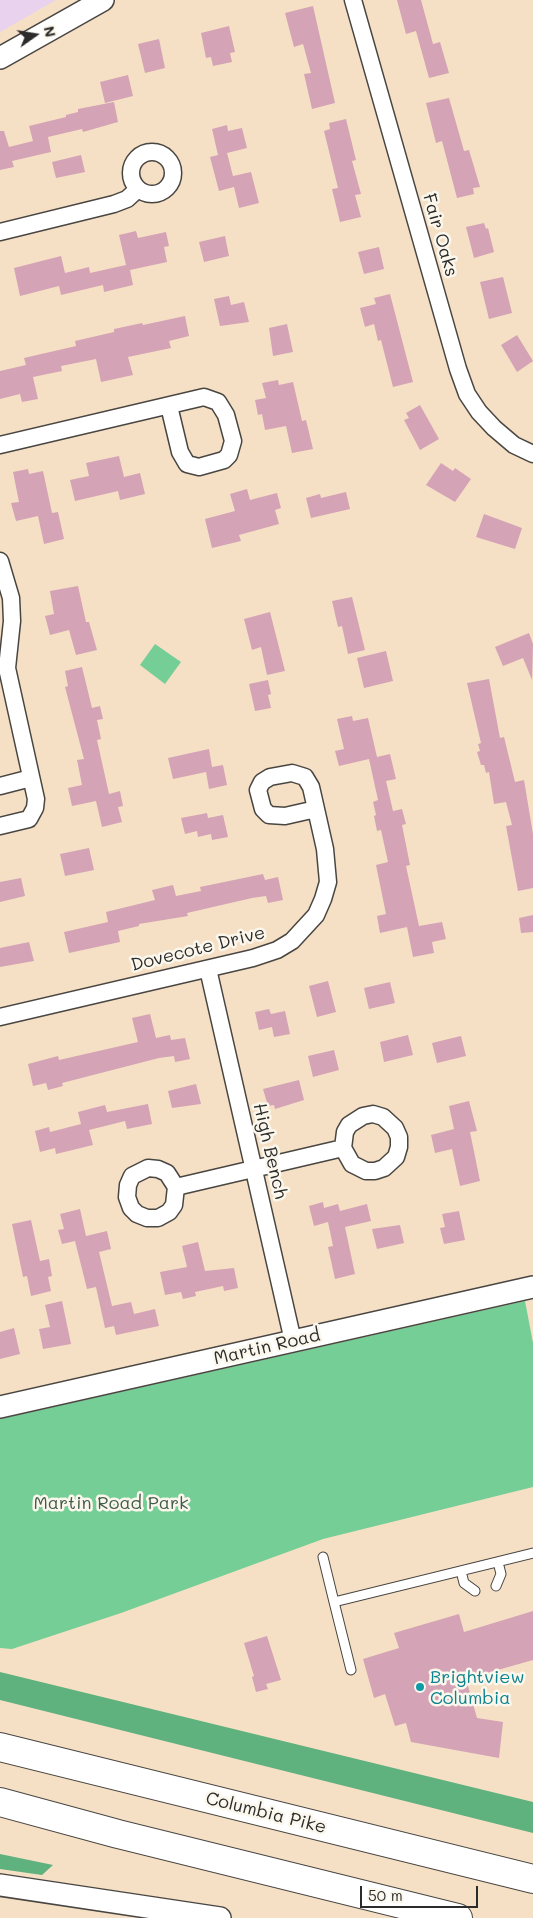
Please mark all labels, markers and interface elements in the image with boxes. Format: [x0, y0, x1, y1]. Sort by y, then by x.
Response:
north arrow [10, 10, 60, 60]
text: N [40, 24, 61, 39]
street label: Fair Oaks [418, 191, 462, 279]
street label: Dovecote Drive [129, 922, 267, 976]
street label: High Bench [248, 1101, 292, 1201]
street label: Martin Road [212, 1324, 322, 1370]
park label: Martin Road Park [33, 1492, 189, 1514]
place label: Brightview Columbia [430, 1666, 524, 1708]
marker: Brightview Columbia [414, 1681, 426, 1693]
street label: Columbia Pike [204, 1788, 328, 1838]
scale bar [363, 1876, 480, 1908]
text: 50 m [368, 1885, 403, 1905]

